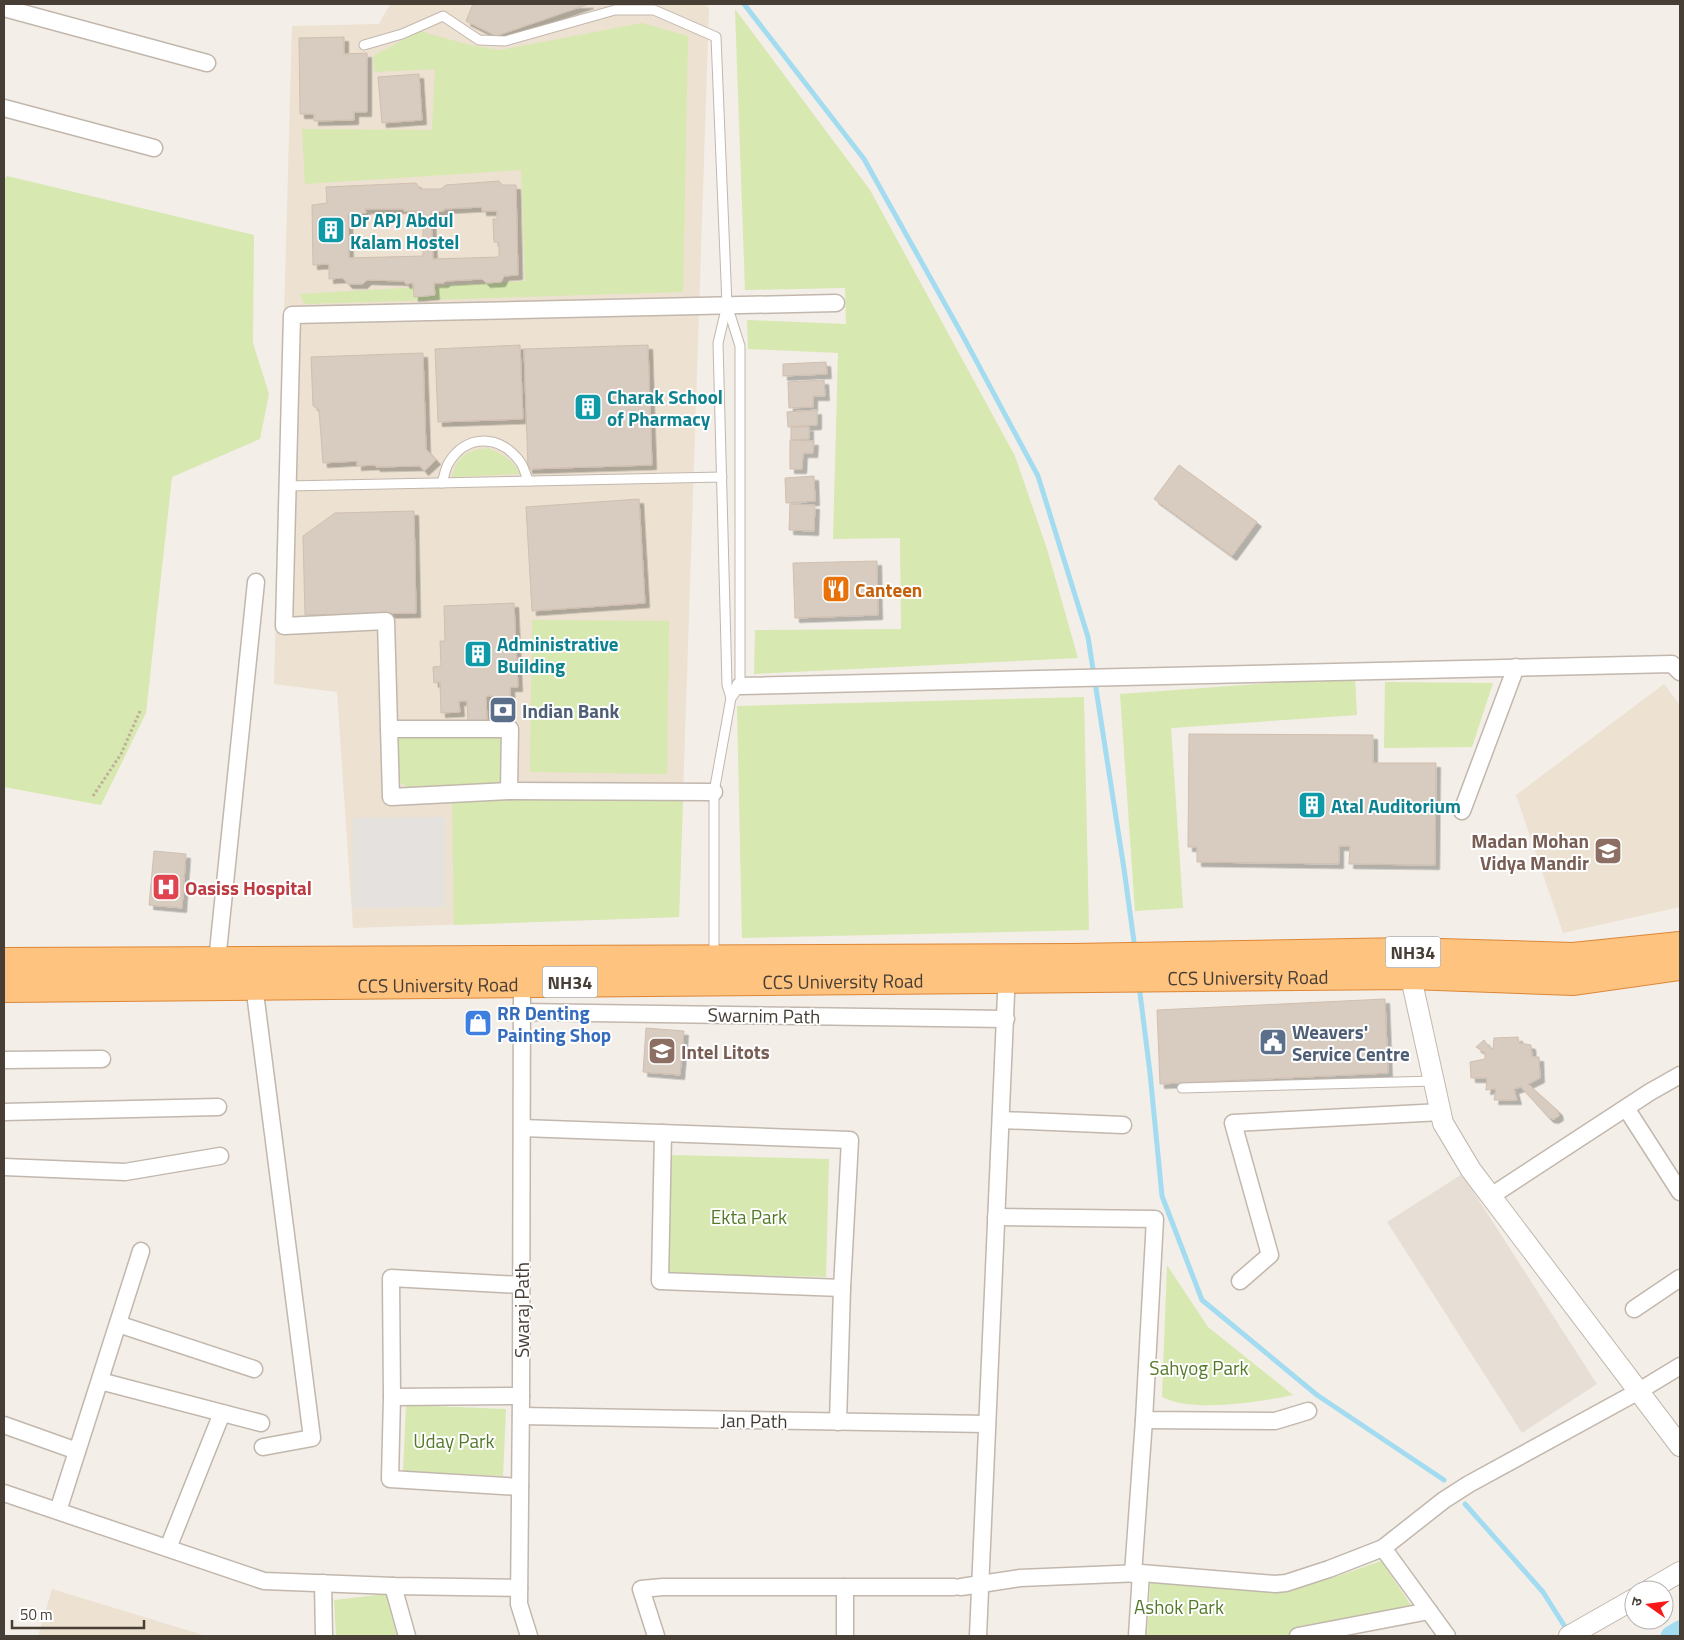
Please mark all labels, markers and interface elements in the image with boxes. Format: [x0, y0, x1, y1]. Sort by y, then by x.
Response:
place label: Dr APJ Abdul Kalam Hostel [350, 205, 459, 256]
building icon: Dr APJ Abdul Kalam Hostel [316, 215, 346, 245]
place label: Charak School of Pharmacy [607, 382, 723, 433]
building icon: Charak School of Pharmacy [573, 392, 603, 422]
restaurant icon: Canteen [821, 574, 851, 604]
place label: Canteen [855, 575, 922, 604]
place label: Administrative Building [497, 629, 619, 680]
building icon: Administrative Building [463, 639, 493, 669]
bank icon: Indian Bank [488, 695, 518, 725]
place label: Indian Bank [522, 696, 619, 725]
building icon: Atal Auditorium [1297, 790, 1327, 820]
place label: Atal Auditorium [1331, 791, 1461, 820]
place label: Madan Mohan Vidya Mandir [1471, 826, 1589, 877]
school or university icon: Madan Mohan Vidya Mandir [1593, 836, 1623, 866]
hospital icon: Oasiss Hospital [151, 872, 181, 902]
place label: Oasiss Hospital [185, 873, 312, 902]
road number: NH34 [1386, 936, 1440, 968]
street label: CCS University Road [1167, 961, 1329, 992]
street label: CCS University Road [762, 965, 924, 995]
road number: NH34 [542, 966, 598, 998]
street label: CCS University Road [357, 969, 519, 999]
place label: RR Denting Painting Shop [497, 998, 611, 1049]
street label: Swarnim Path [707, 1000, 821, 1030]
shop icon: RR Denting Painting Shop [463, 1008, 493, 1038]
place label: Weavers' Service Centre [1292, 1017, 1410, 1068]
public building icon: Weavers' Service Centre [1258, 1027, 1288, 1057]
school or university icon: Intel Litots [647, 1036, 677, 1066]
place label: Intel Litots [681, 1037, 770, 1066]
park label: Ekta Park [711, 1202, 787, 1231]
street label: Swaraj Path [507, 1262, 536, 1358]
park label: Sahyog Park [1149, 1353, 1249, 1382]
street label: Jan Path [720, 1405, 788, 1435]
park label: Uday Park [413, 1426, 495, 1455]
north arrow [1624, 1580, 1674, 1630]
park label: Ashok Park [1134, 1592, 1224, 1621]
text: उ [1625, 1594, 1647, 1608]
scale bar [12, 1598, 145, 1630]
text: 50 m [20, 1603, 53, 1626]

